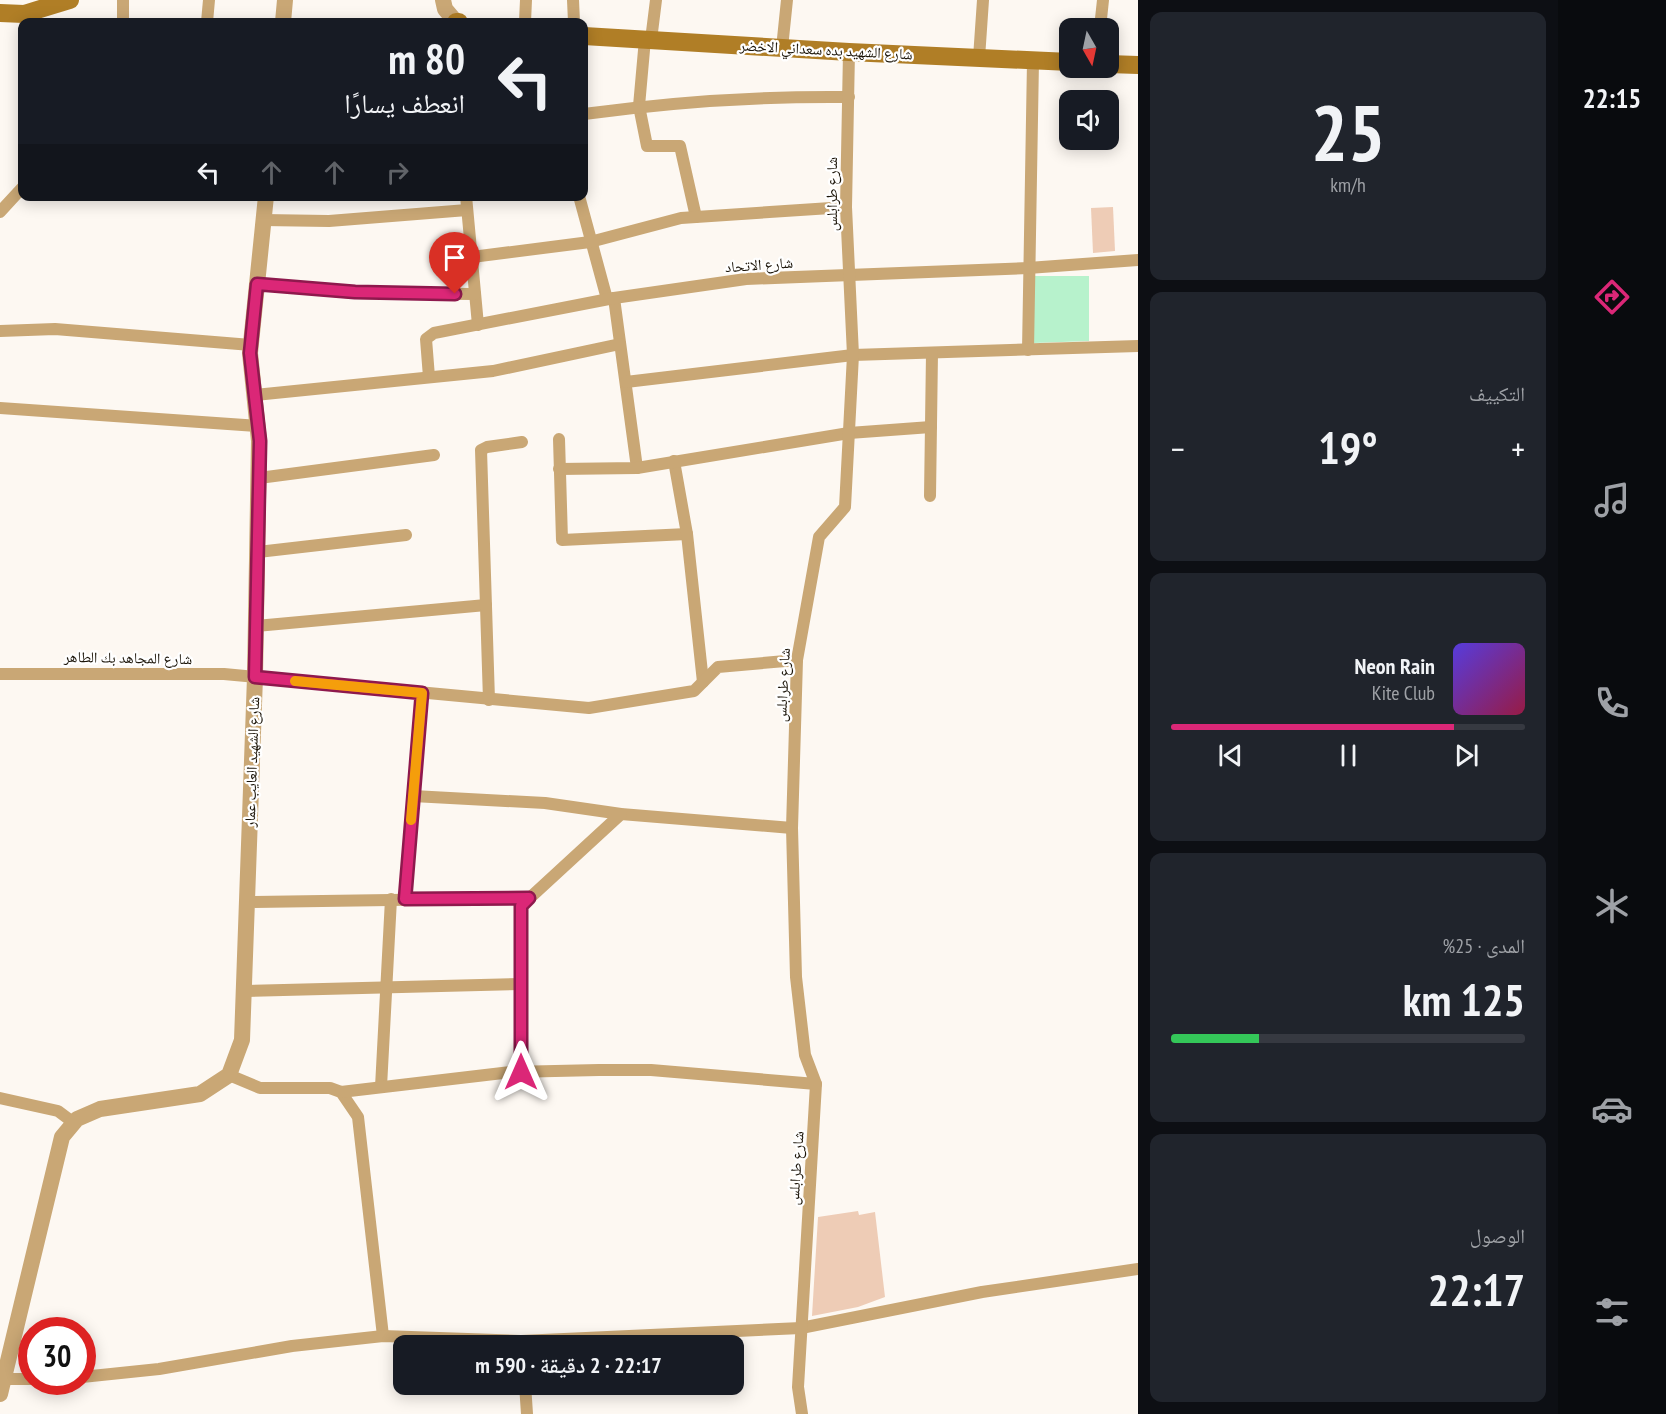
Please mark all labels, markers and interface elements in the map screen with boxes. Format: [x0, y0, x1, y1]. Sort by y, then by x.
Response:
north arrow [1059, 18, 1119, 78]
map controls [1059, 18, 1119, 150]
text: 80 m [388, 31, 465, 86]
street label: شارع الشهيد بده سعداني الاخضر [738, 35, 913, 66]
icon: left [486, 42, 564, 120]
text: 22:15 [1583, 81, 1641, 115]
text: 25 [1311, 82, 1385, 183]
text: انعطف يسارًا [344, 86, 465, 120]
button: sound [1059, 90, 1119, 150]
icon: left [192, 156, 225, 189]
icon: ahead [255, 156, 288, 189]
icon: ahead [318, 156, 351, 189]
icon: right [381, 156, 414, 189]
street label: شارع طرابلس [822, 157, 842, 231]
text: km/h [1330, 172, 1366, 198]
pin [429, 232, 480, 294]
icon: arrive [438, 241, 471, 274]
street label: شارع الاتحاد [724, 253, 794, 277]
icon: directions [1591, 276, 1633, 318]
text: التكييف [1469, 381, 1525, 407]
text: 19° [1318, 418, 1378, 476]
text: − [1171, 427, 1185, 470]
text: + [1511, 427, 1525, 470]
icon: music [1591, 479, 1633, 521]
street label: شارع المجاهد بك الطاهر [63, 647, 192, 669]
street label: شارع طرابلس [771, 647, 795, 723]
text: Neon Rain [1355, 652, 1435, 680]
text: Kite Club [1372, 680, 1435, 706]
icon: phone [1591, 682, 1633, 724]
street label: شارع الشهيد العايب عمار [240, 696, 264, 829]
icon: previous [1214, 739, 1247, 772]
icon: pause [1332, 739, 1365, 772]
icon: next [1450, 739, 1483, 772]
icon: climate [1591, 885, 1633, 927]
text: المدى · 25% [1442, 933, 1525, 959]
text: 125 km [1403, 970, 1525, 1028]
position arrow [489, 1040, 553, 1104]
icon: car [1591, 1088, 1633, 1130]
street label: شارع طرابلس [783, 1130, 809, 1206]
text: الوصول [1470, 1223, 1525, 1249]
text: 22:17 [1428, 1260, 1525, 1318]
icon: filters [1591, 1291, 1633, 1333]
speed limit sign: 30 [18, 1317, 96, 1395]
text: 22:17 · 2 دقيقة · 590 m [475, 1351, 662, 1379]

